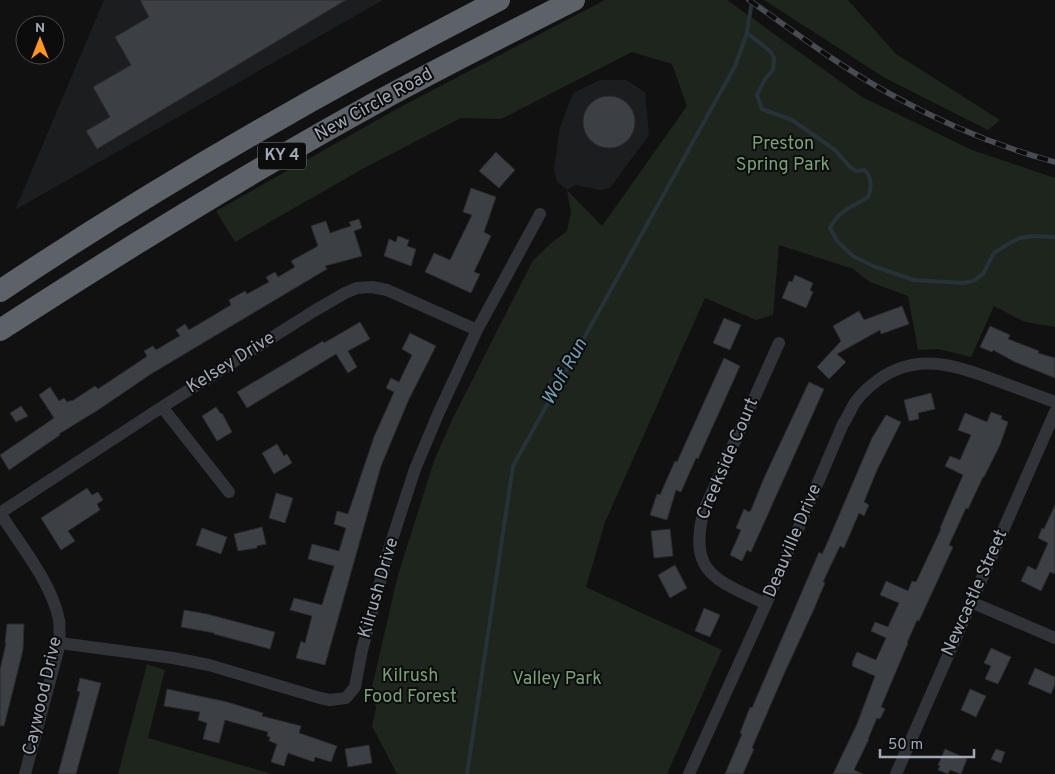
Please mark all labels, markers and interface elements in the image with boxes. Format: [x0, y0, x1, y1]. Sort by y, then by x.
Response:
north arrow [15, 15, 65, 65]
text: N [35, 20, 45, 37]
street label: New Circle Road [311, 63, 437, 147]
park label: Preston Spring Park [736, 133, 830, 177]
road number: KY 4 [258, 142, 306, 170]
street label: Kelsey Drive [183, 327, 279, 399]
water label: Wolf Run [537, 334, 593, 410]
street label: Creekside Court [692, 395, 764, 523]
street label: Deauville Drive [759, 481, 827, 601]
street label: Newcastle Street [937, 526, 1013, 660]
street label: Kilrush Drive [354, 535, 404, 641]
street label: Caywood Drive [18, 634, 68, 758]
park label: Kilrush Food Forest [363, 665, 457, 709]
park label: Valley Park [512, 668, 602, 691]
scale bar [880, 726, 974, 758]
text: 50 m [888, 736, 923, 755]

